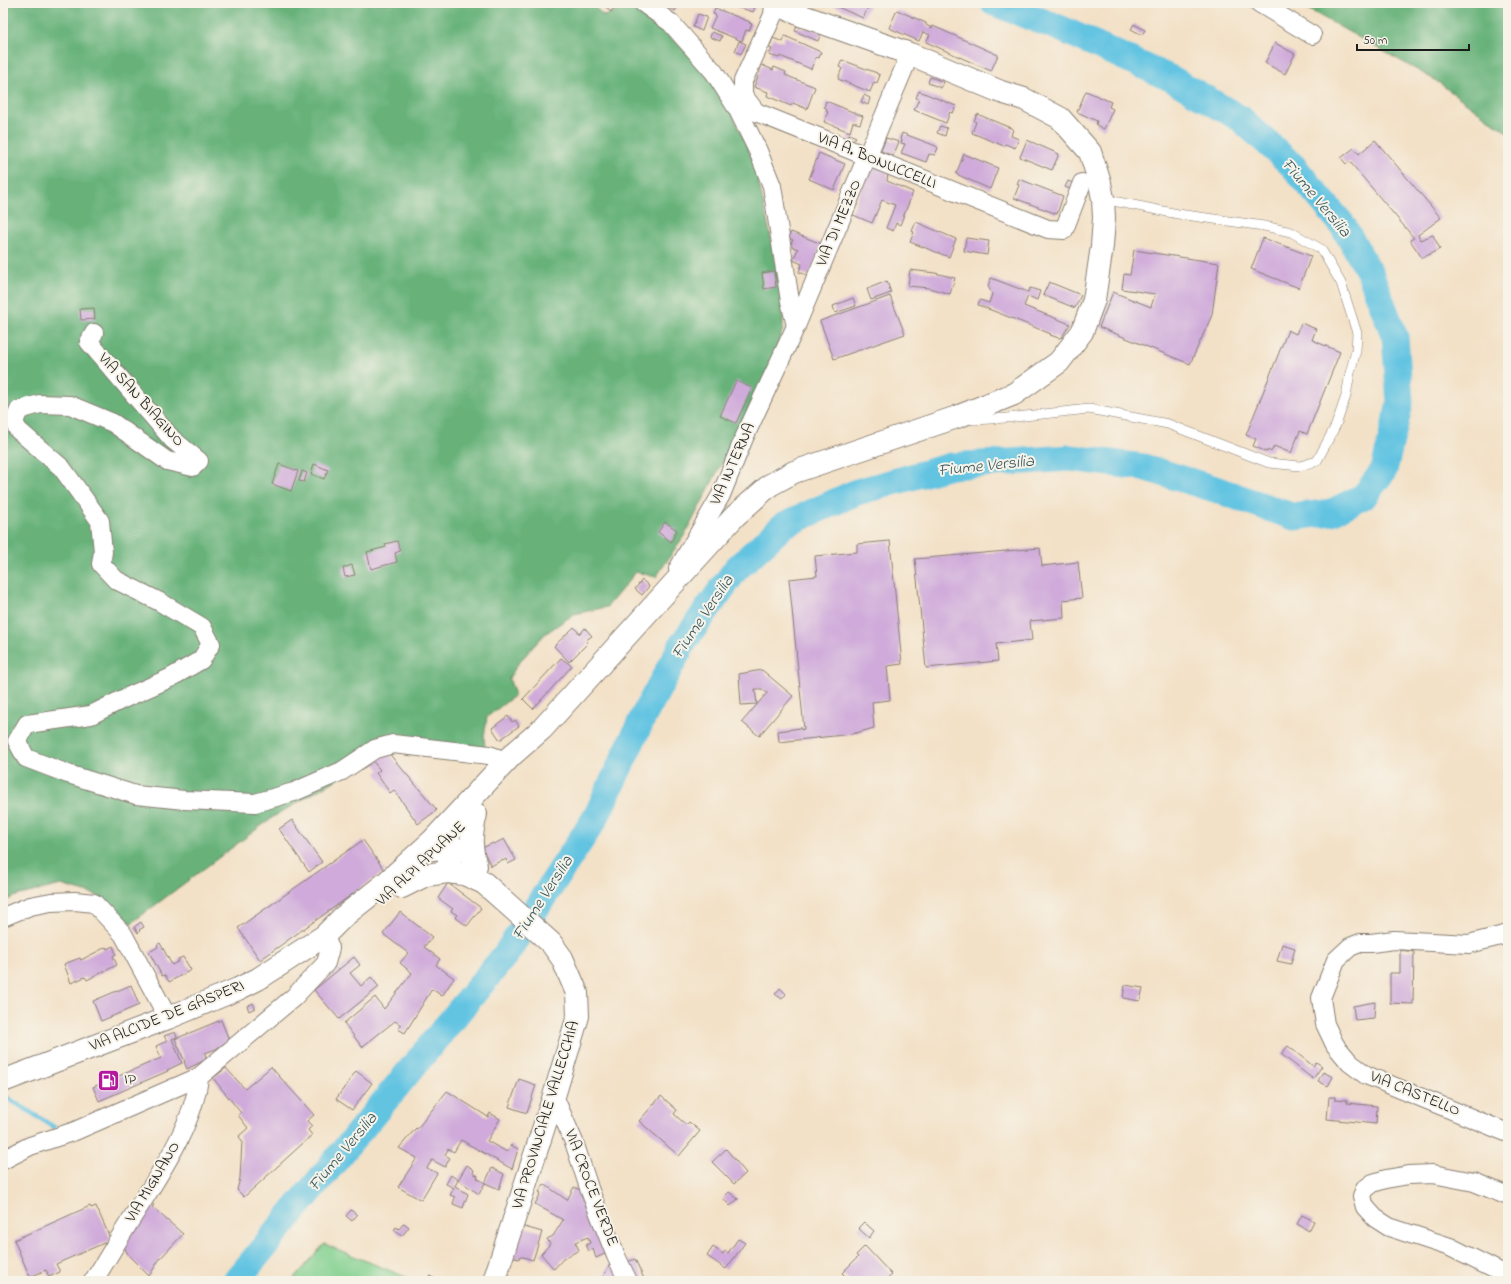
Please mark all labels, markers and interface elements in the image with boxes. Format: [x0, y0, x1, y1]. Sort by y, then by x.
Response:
scale bar [1357, 26, 1469, 52]
text: 50 m [1363, 32, 1387, 50]
street label: VIA A. BONUCCELLI [813, 126, 940, 196]
water label: Fiume Versilia [1275, 153, 1357, 244]
street label: VIA DI MEZZO [810, 176, 868, 271]
street label: VIA SAN BIAGINO [91, 347, 190, 452]
street label: VIA INTERNA [704, 419, 762, 510]
water label: Fiume Versilia [937, 448, 1036, 483]
water label: Fiume Versilia [666, 569, 741, 664]
street label: VIA ALPI APUANE [370, 816, 471, 913]
water label: Fiume Versilia [506, 850, 580, 945]
street label: VIA ALCIDE DE GASPERI [85, 974, 248, 1058]
street label: VIA PROVINCIALE VALLECCHIA [506, 1018, 586, 1213]
street label: VIA CASTELLO [1365, 1065, 1464, 1123]
fuel station icon: IP [96, 1067, 122, 1093]
place label: IP [124, 1068, 137, 1092]
water label: Fiume Versilia [302, 1106, 384, 1197]
street label: VIA CROCE VERDE [557, 1125, 624, 1250]
street label: VIA MIGNANO [119, 1137, 187, 1228]

